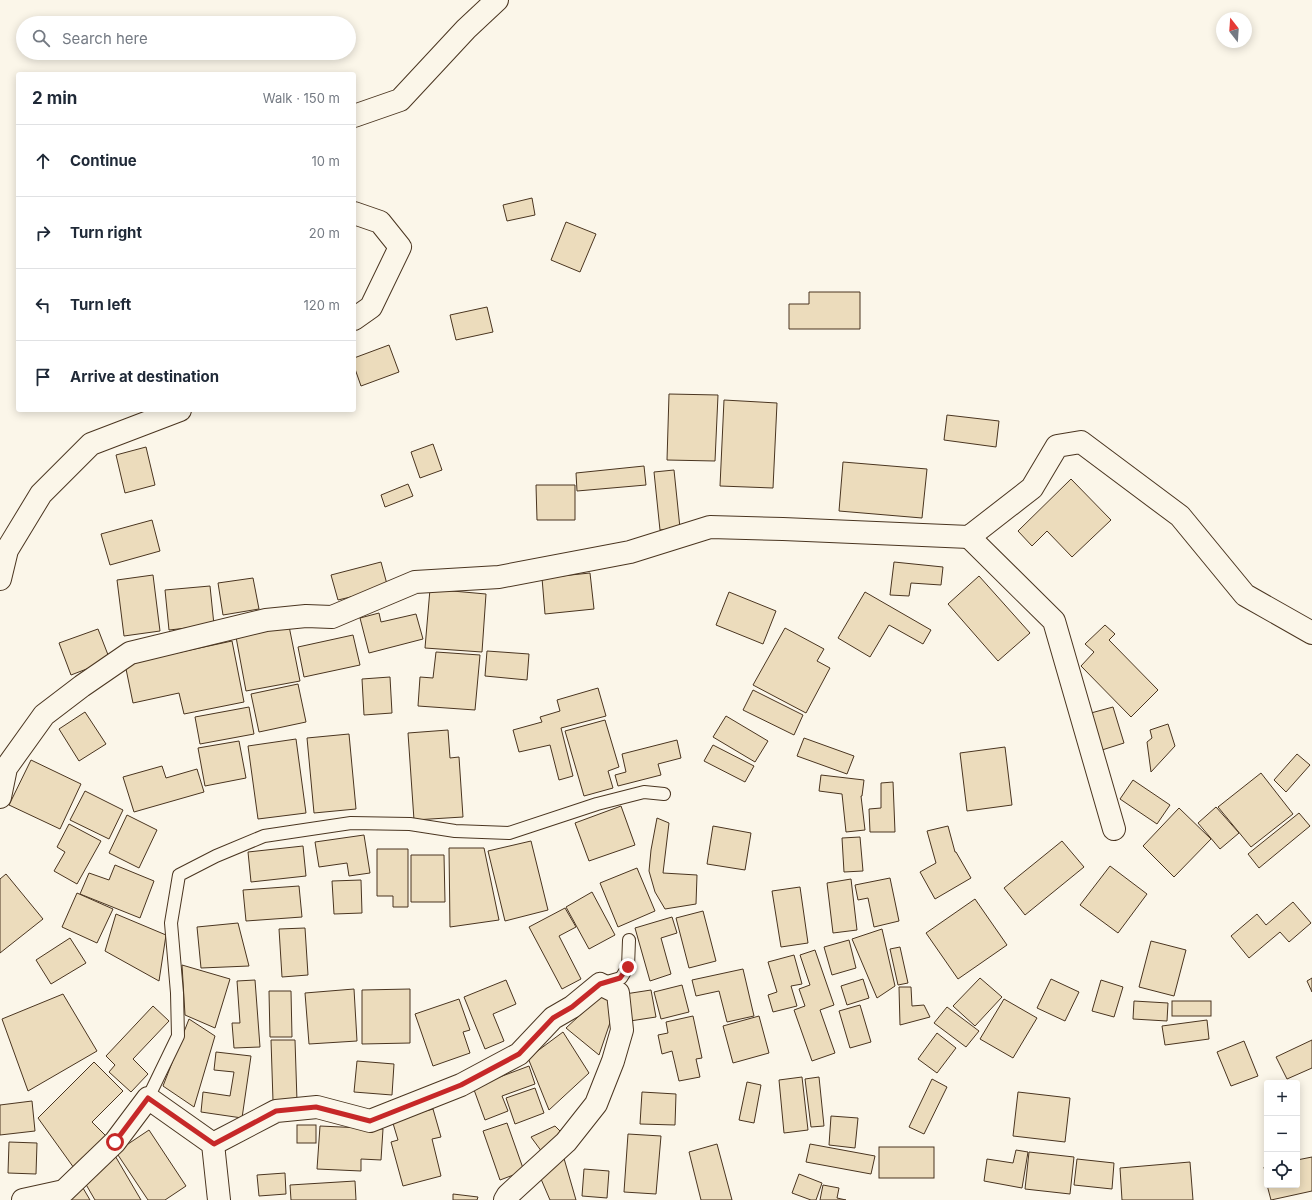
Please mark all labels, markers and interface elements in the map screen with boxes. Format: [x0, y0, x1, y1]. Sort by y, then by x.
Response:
north arrow [1216, 12, 1252, 48]
search box [16, 16, 356, 60]
icon: search [30, 27, 52, 49]
text: Search here [62, 29, 148, 48]
text: 2 min [32, 88, 77, 108]
text: Walk · 150 m [263, 90, 340, 106]
icon: ahead [32, 150, 54, 172]
text: Continue [70, 151, 137, 170]
text: 10 m [311, 153, 340, 169]
icon: right [32, 222, 54, 244]
text: Turn right [70, 223, 142, 242]
text: 20 m [309, 225, 340, 241]
icon: left [32, 294, 54, 316]
text: Turn left [70, 295, 131, 314]
text: 120 m [304, 297, 340, 313]
icon: arrive [32, 366, 54, 388]
text: Arrive at destination [70, 367, 219, 386]
route end [619, 958, 637, 976]
map controls [1264, 1080, 1300, 1188]
button: + [1264, 1080, 1300, 1116]
button: − [1264, 1116, 1300, 1152]
route start [106, 1133, 124, 1151]
button: locate [1264, 1152, 1300, 1188]

